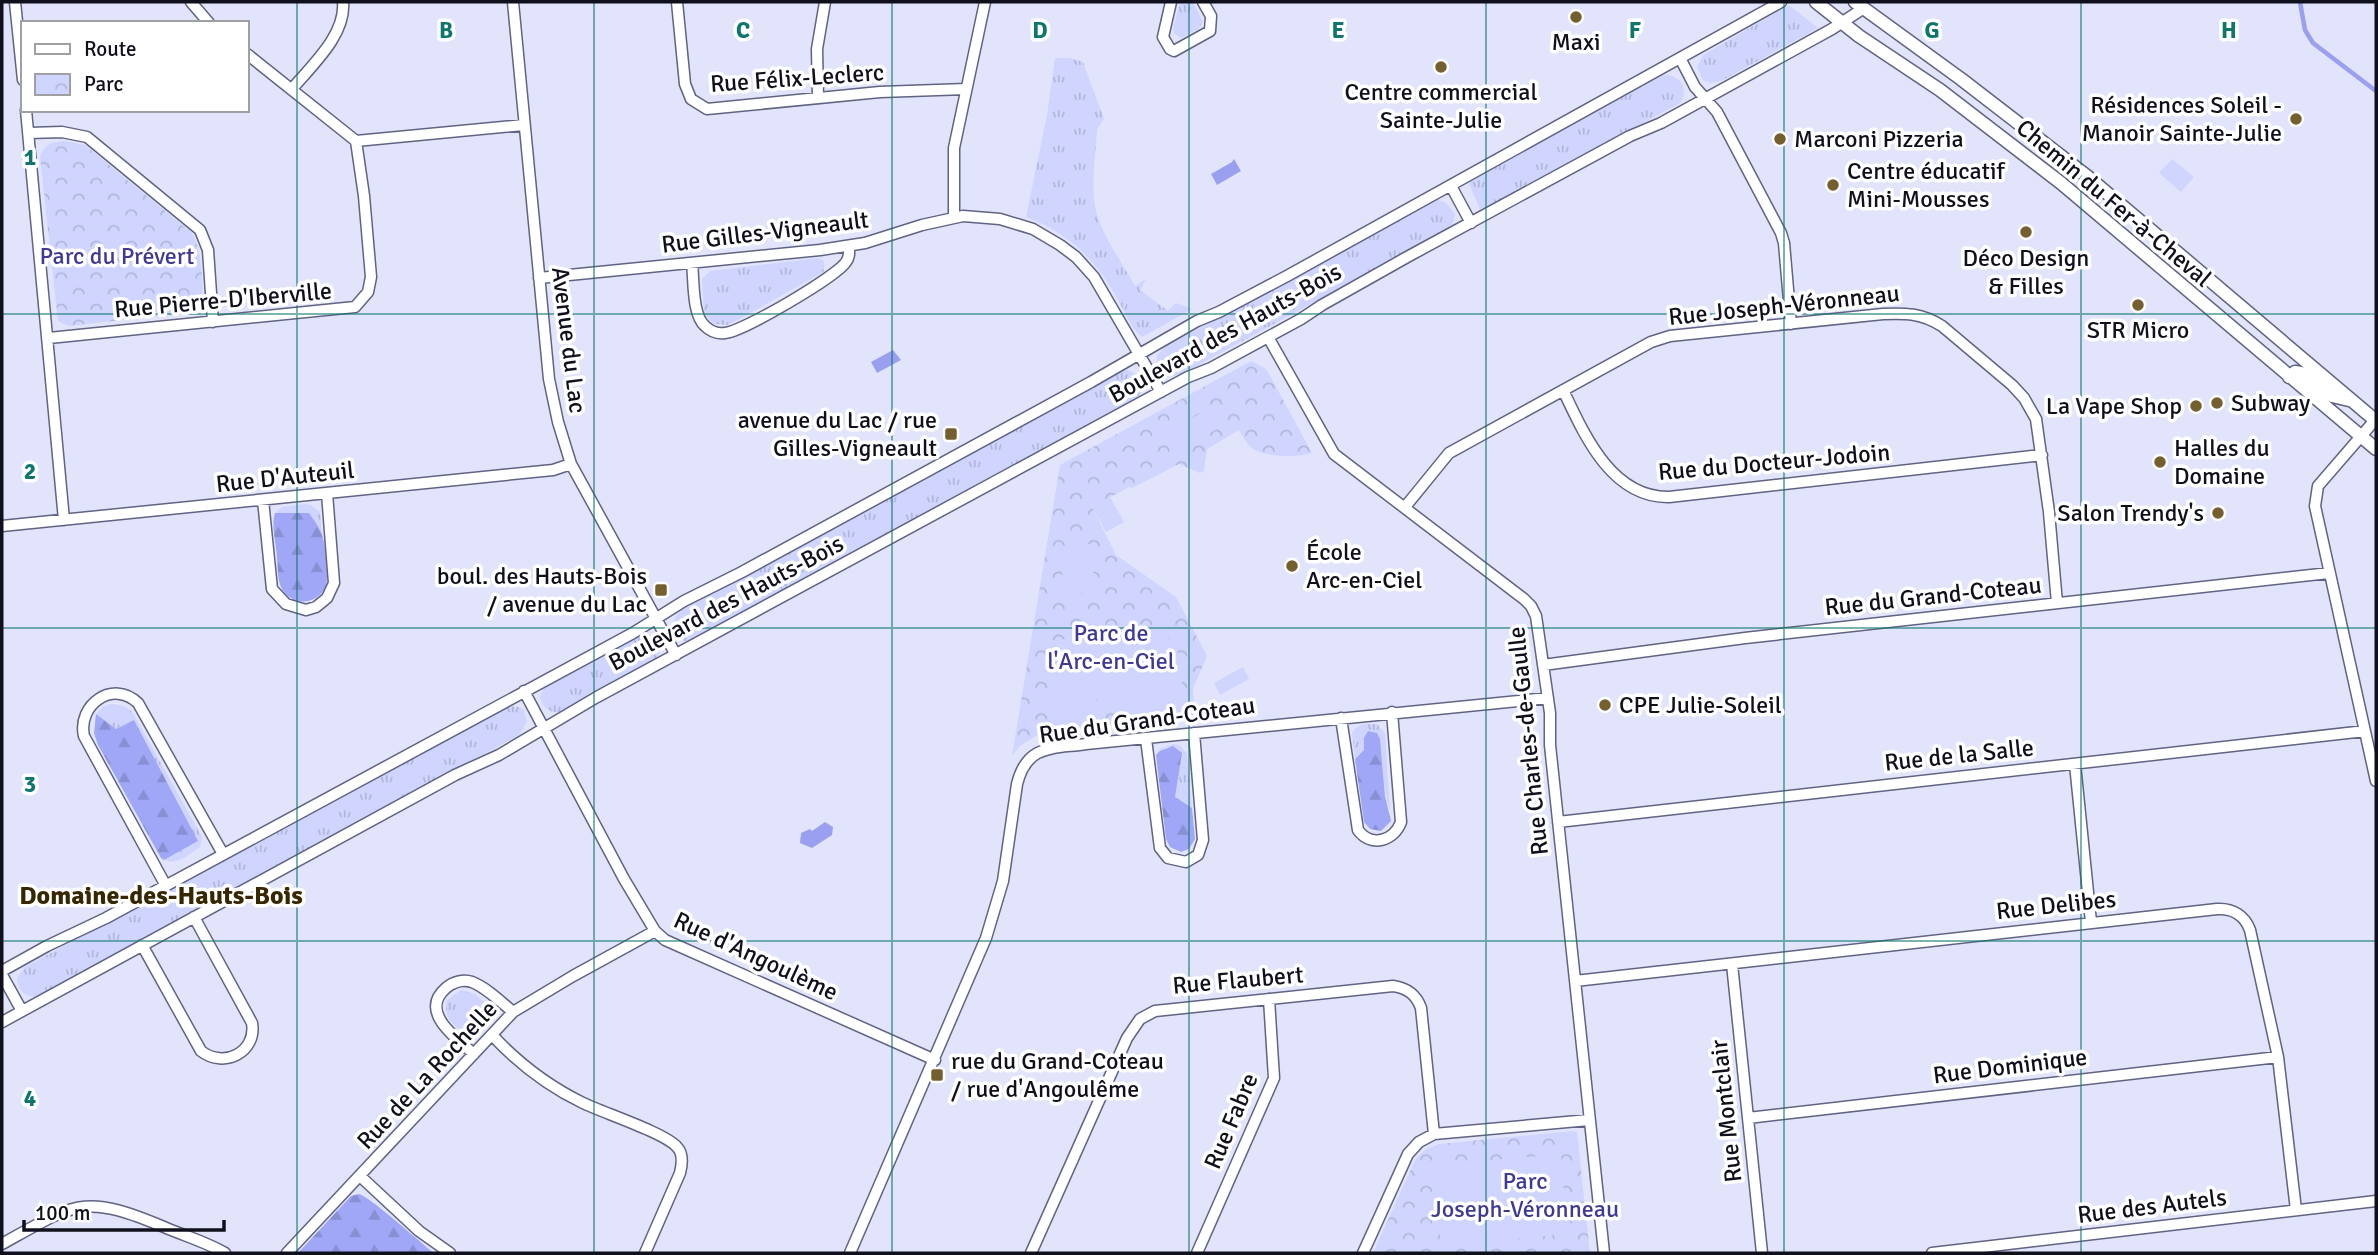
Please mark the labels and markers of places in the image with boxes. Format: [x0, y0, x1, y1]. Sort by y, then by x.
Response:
marker: Maxi [1568, 9, 1584, 25]
place label: Maxi [1551, 27, 1601, 57]
marker: Centre commercial Sainte-Julie [1433, 59, 1449, 75]
place label: Centre commercial Sainte-Julie [1344, 77, 1538, 135]
place label: Résidences Soleil - Manoir Sainte-Julie [2082, 90, 2282, 148]
marker: Résidences Soleil - Manoir Sainte-Julie [2288, 111, 2304, 127]
place label: Marconi Pizzeria [1794, 124, 1964, 154]
marker: Marconi Pizzeria [1772, 131, 1788, 147]
place label: Centre éducatif Mini-Mousses [1847, 156, 2005, 214]
marker: Centre éducatif Mini-Mousses [1825, 177, 1841, 193]
marker: Déco Design & Filles [2018, 224, 2034, 240]
place label: Déco Design & Filles [1963, 243, 2089, 301]
marker: STR Micro [2130, 297, 2146, 313]
place label: STR Micro [2087, 315, 2189, 345]
place label: Subway [2231, 388, 2310, 418]
place label: La Vape Shop [2046, 391, 2182, 421]
marker: Subway [2209, 395, 2225, 411]
marker: La Vape Shop [2188, 398, 2204, 414]
place label: avenue du Lac / rue Gilles-Vigneault [738, 405, 937, 463]
marker: avenue du Lac / rue Gilles-Vigneault [943, 426, 959, 442]
place label: Halles du Domaine [2174, 433, 2270, 491]
marker: Halles du Domaine [2152, 454, 2168, 470]
place label: Salon Trendy's [2057, 498, 2204, 528]
marker: Salon Trendy's [2210, 505, 2226, 521]
place label: École Arc-en-Ciel [1306, 537, 1422, 595]
marker: École Arc-en-Ciel [1284, 558, 1300, 574]
place label: boul. des Hauts-Bois / avenue du Lac [437, 561, 647, 619]
marker: boul. des Hauts-Bois / avenue du Lac [653, 582, 669, 598]
place label: CPE Julie-Soleil [1619, 690, 1782, 720]
marker: CPE Julie-Soleil [1597, 697, 1613, 713]
place label: rue du Grand-Coteau / rue d'Angoulême [951, 1046, 1164, 1104]
marker: rue du Grand-Coteau / rue d'Angoulême [929, 1067, 945, 1083]

